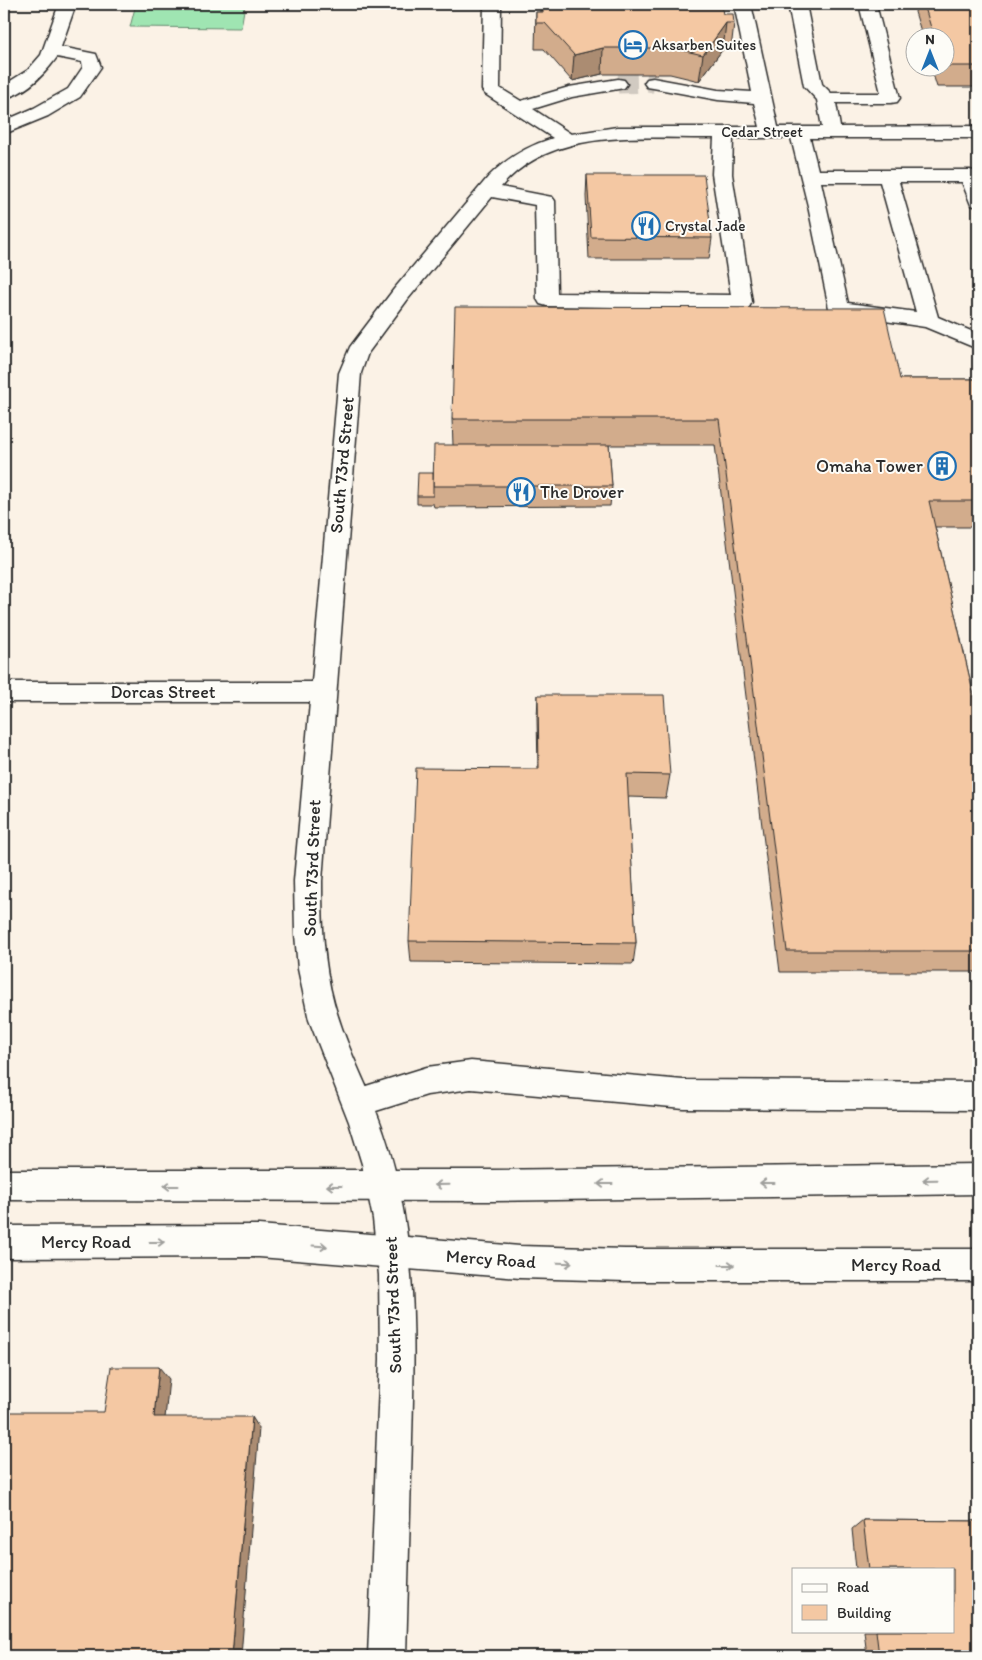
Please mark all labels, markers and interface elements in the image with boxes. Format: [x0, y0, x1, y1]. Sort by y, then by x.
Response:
north arrow [904, 28, 954, 78]
hotel icon: Aksarben Suites [618, 30, 648, 60]
text: N [925, 31, 935, 48]
place label: Aksarben Suites [652, 36, 756, 54]
street label: Cedar Street [721, 123, 803, 141]
restaurant icon: Crystal Jade [631, 211, 661, 241]
place label: Crystal Jade [665, 217, 745, 235]
street label: South 73rd Street [325, 396, 359, 534]
building icon: Omaha Tower [927, 451, 957, 481]
place label: Omaha Tower [816, 455, 924, 477]
restaurant icon: The Drover [506, 477, 536, 507]
place label: The Drover [540, 481, 625, 503]
street label: Dorcas Street [110, 681, 216, 703]
street label: South 73rd Street [299, 799, 325, 937]
one-way arrow [922, 1176, 938, 1185]
one-way arrow [759, 1178, 776, 1188]
one-way arrow [597, 1179, 613, 1189]
one-way arrow [434, 1180, 450, 1190]
one-way arrow [164, 1181, 180, 1191]
one-way arrow [326, 1181, 342, 1191]
street label: Mercy Road [41, 1231, 131, 1253]
street label: South 73rd Street [380, 1236, 406, 1374]
one-way arrow [149, 1237, 165, 1247]
one-way arrow [312, 1241, 328, 1250]
street label: Mercy Road [445, 1245, 537, 1273]
street label: Mercy Road [851, 1254, 941, 1276]
one-way arrow [557, 1259, 573, 1268]
one-way arrow [719, 1260, 735, 1270]
legend [792, 1568, 954, 1632]
text: Road [837, 1578, 870, 1596]
text: Building [837, 1604, 891, 1622]

